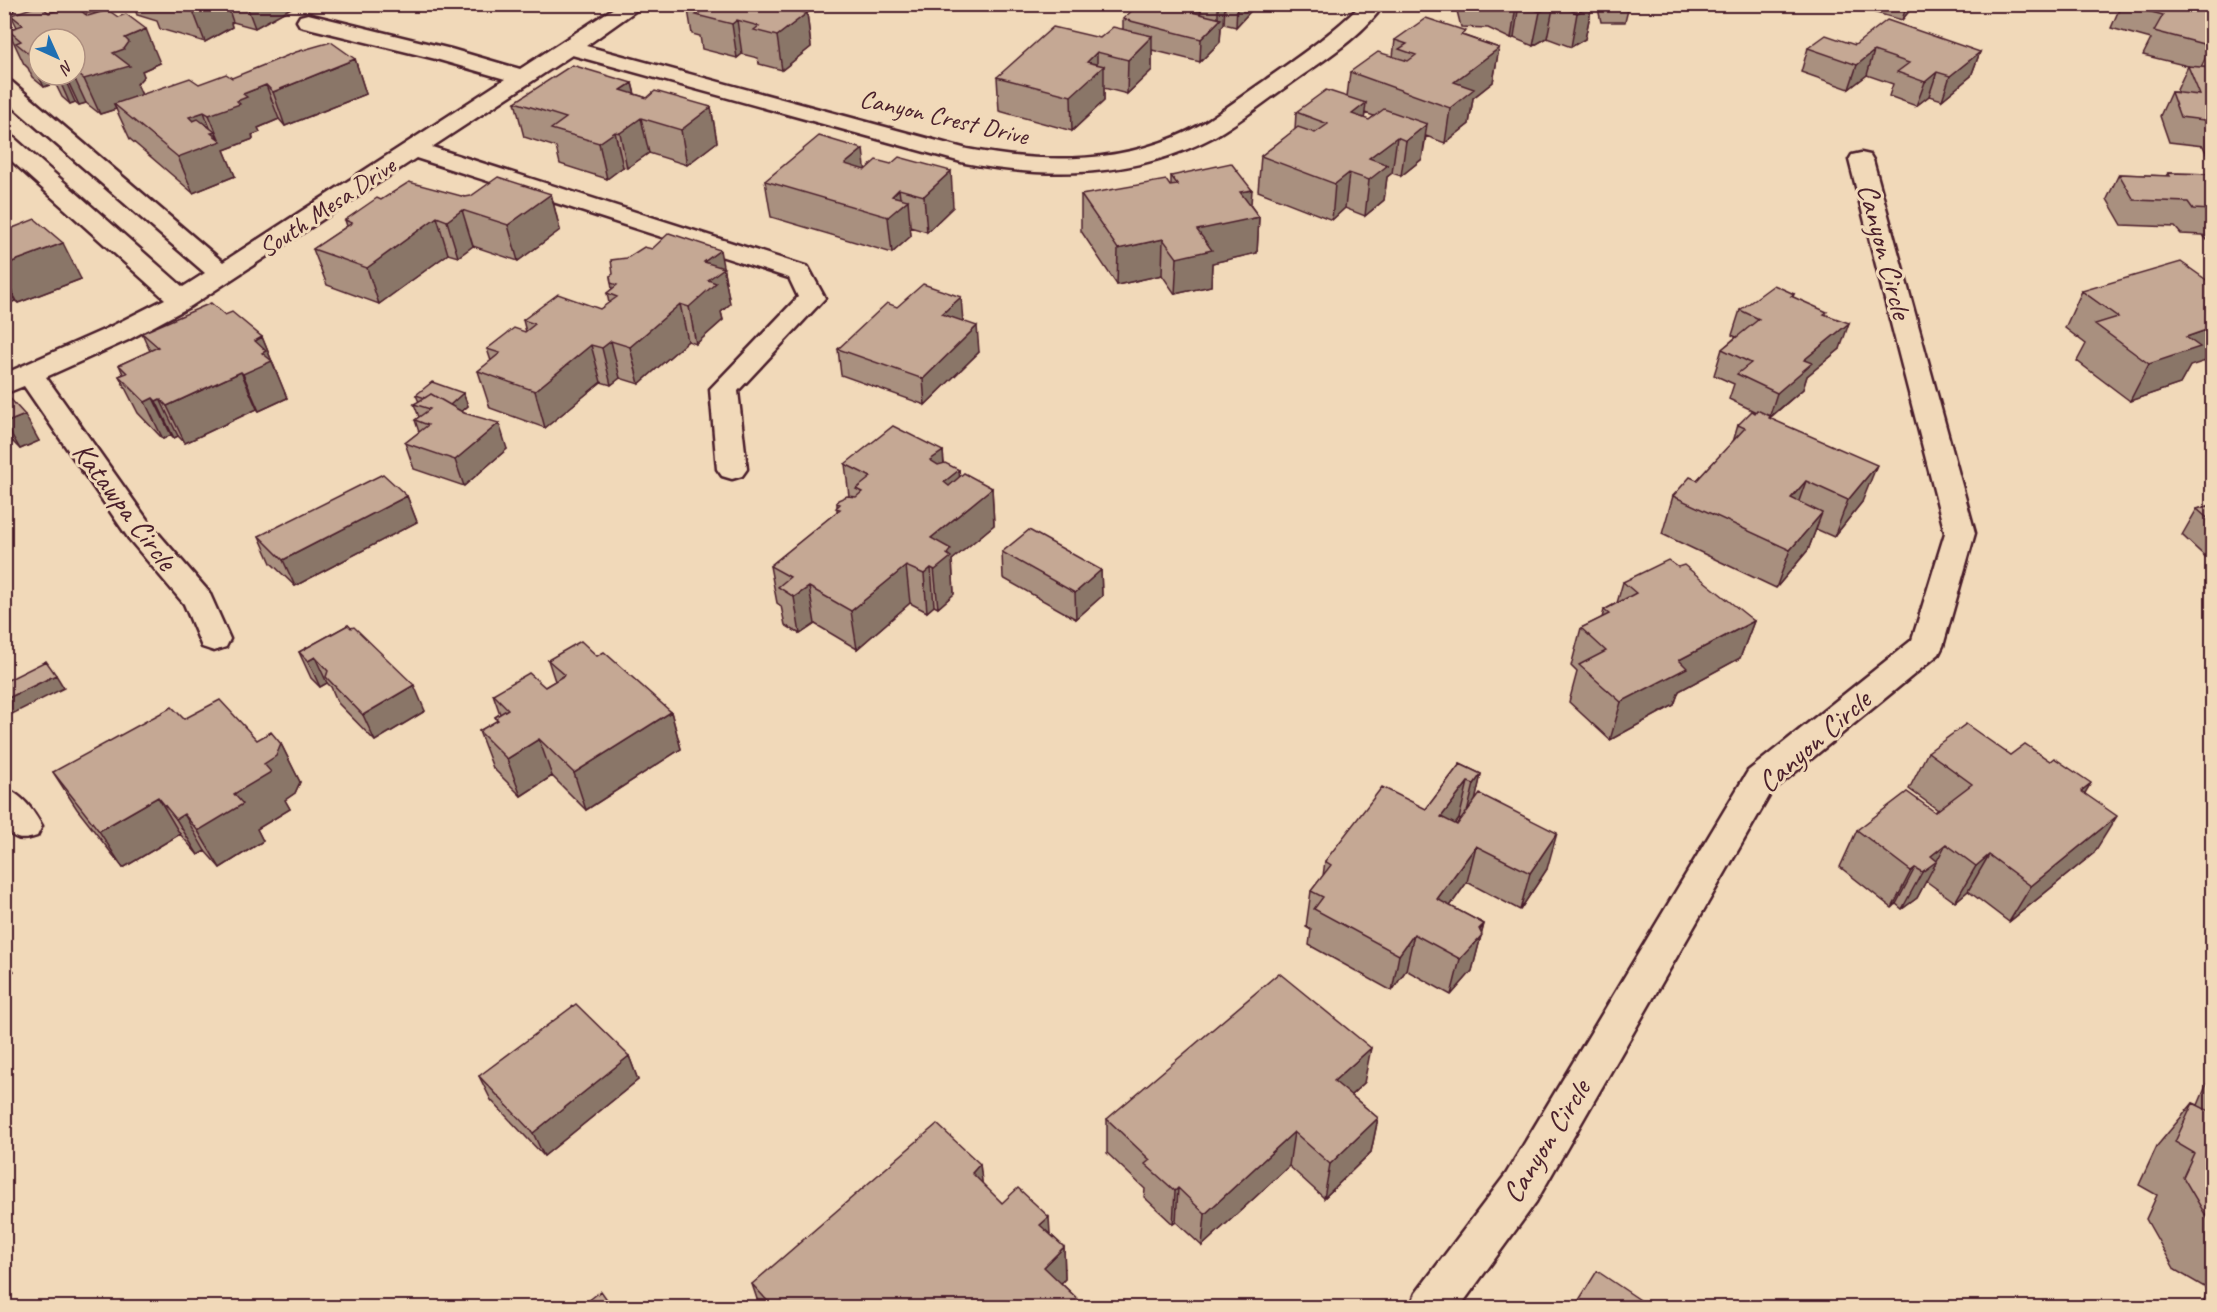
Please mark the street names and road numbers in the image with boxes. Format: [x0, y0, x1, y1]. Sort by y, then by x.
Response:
street label: Canyon Crest Drive [857, 82, 1033, 153]
street label: South Mesa Drive [252, 148, 403, 265]
street label: Canyon Circle [1849, 179, 1922, 325]
street label: Katawpa Circle [64, 434, 187, 580]
street label: Canyon Circle [1749, 680, 1880, 801]
street label: Canyon Circle [1493, 1070, 1600, 1210]

